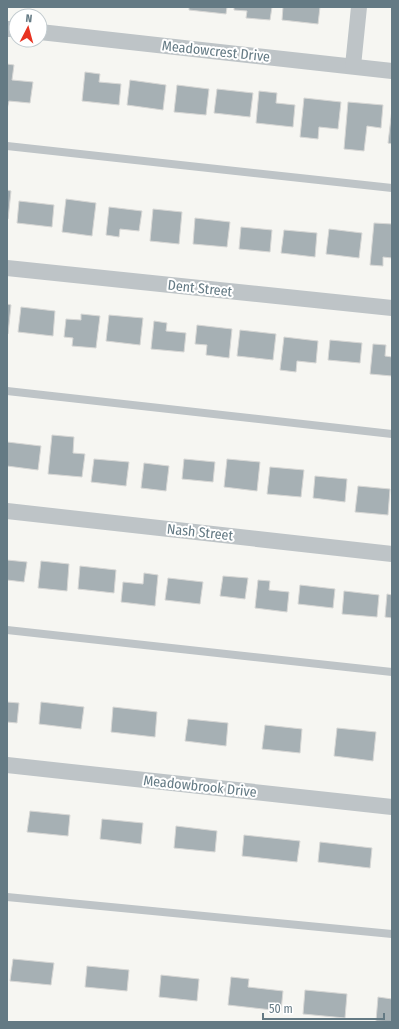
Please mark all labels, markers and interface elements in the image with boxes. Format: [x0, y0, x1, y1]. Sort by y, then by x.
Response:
north arrow [8, 8, 48, 48]
text: N [25, 12, 33, 25]
street label: Meadowcrest Drive [161, 37, 271, 66]
street label: Dent Street [167, 277, 233, 300]
street label: Nash Street [166, 521, 234, 544]
street label: Meadowbrook Drive [142, 772, 257, 801]
scale bar [263, 995, 384, 1021]
text: 50 m [269, 1002, 293, 1016]

